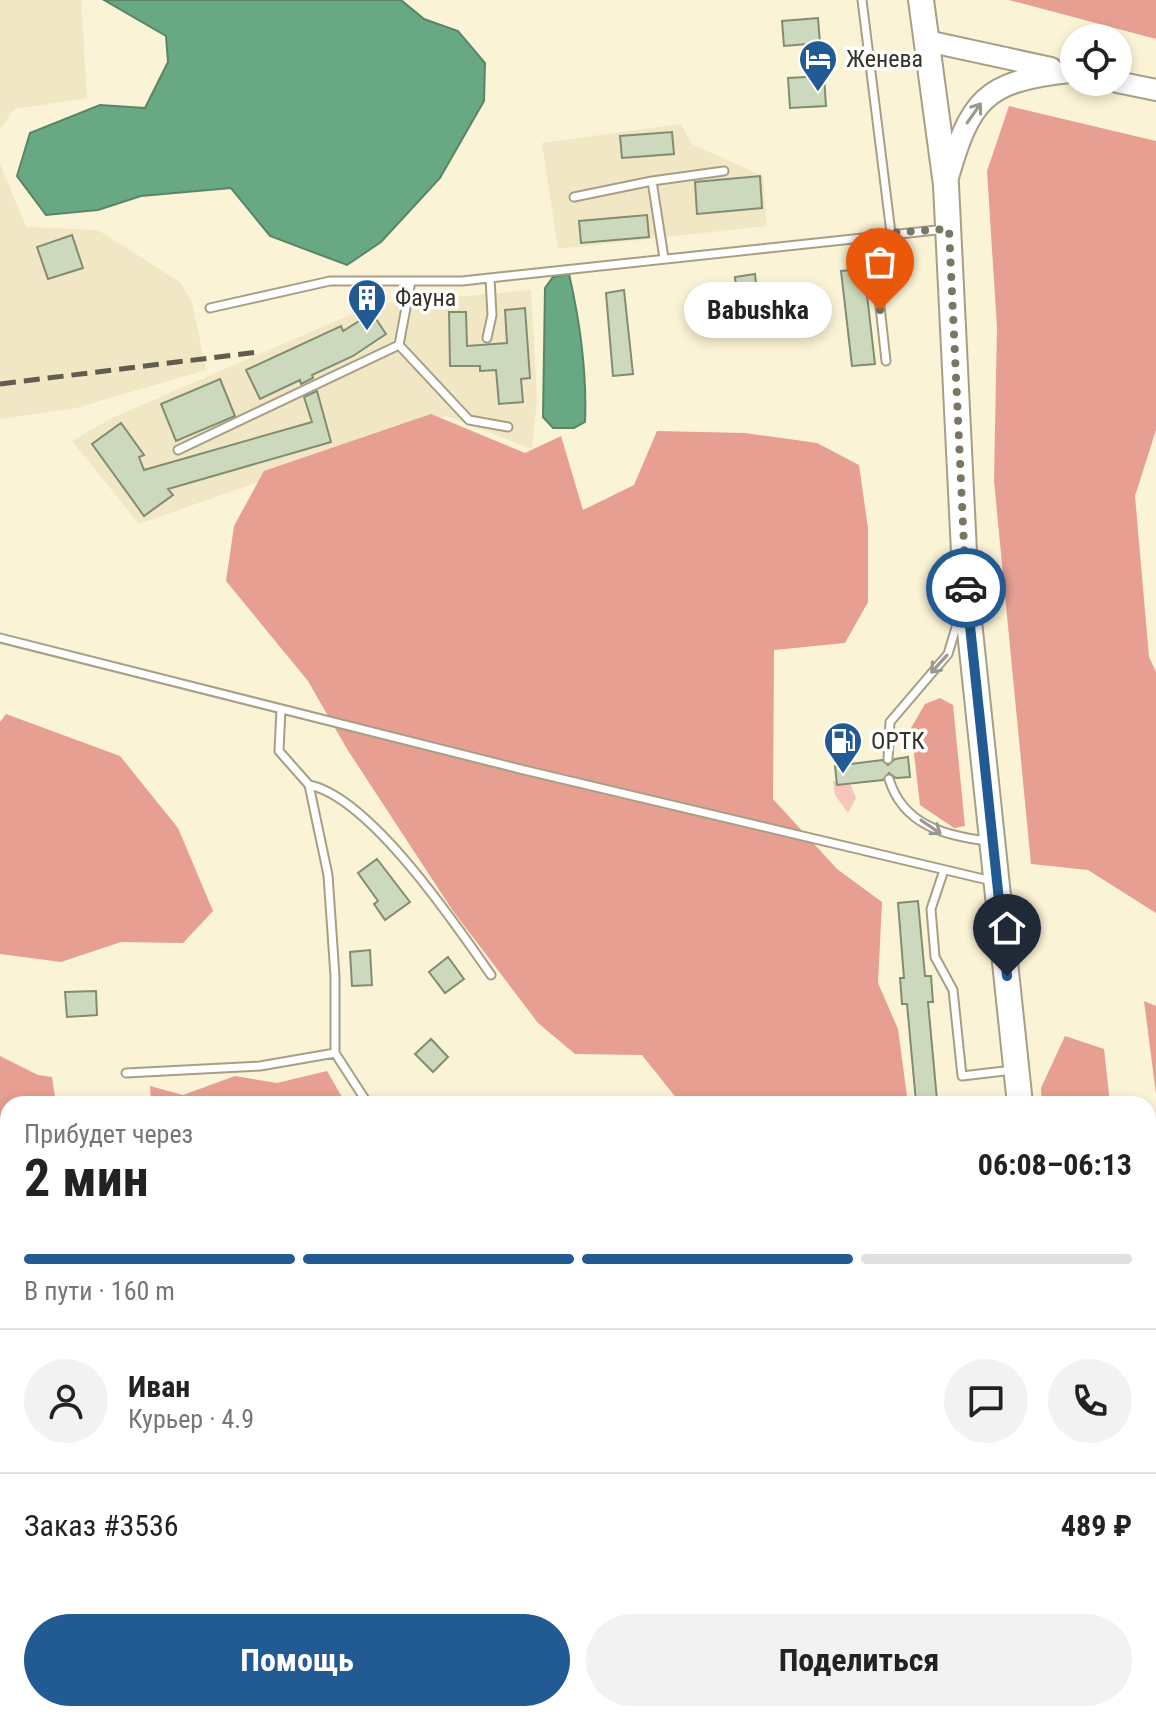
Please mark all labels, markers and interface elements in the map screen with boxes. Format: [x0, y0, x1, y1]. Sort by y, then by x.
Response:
map controls [1060, 24, 1132, 96]
button: locate [1060, 24, 1132, 96]
hotel icon: Женева [797, 38, 839, 93]
place label: Женева [846, 45, 923, 73]
one-way arrow [966, 103, 982, 125]
pin [846, 228, 914, 310]
icon: bag [858, 240, 902, 284]
building icon: Фауна [346, 277, 388, 332]
callout: Babushka [684, 282, 832, 338]
place label: Фауна [395, 284, 456, 312]
text: Babushka [707, 295, 809, 325]
courier [926, 548, 1006, 628]
icon: car [944, 566, 988, 610]
one-way arrow [930, 654, 948, 674]
fuel station icon: ОРТК [822, 720, 864, 775]
place label: ОРТК [871, 727, 925, 755]
one-way arrow [920, 819, 942, 835]
pin [973, 894, 1041, 976]
icon: home [985, 906, 1029, 950]
text: Прибудет через [24, 1119, 193, 1149]
text: 06:08–06:13 [978, 1147, 1132, 1182]
text: 2 мин [24, 1148, 149, 1209]
text: В пути · 160 m [24, 1276, 175, 1306]
button: person [24, 1359, 108, 1443]
button: chat [944, 1359, 1028, 1443]
button: phone [1048, 1359, 1132, 1443]
text: Иван [128, 1369, 190, 1404]
text: Курьер · 4.9 [128, 1404, 254, 1434]
text: Заказ #3536 [24, 1508, 179, 1543]
text: 489 ₽ [1061, 1508, 1132, 1543]
button: Помощь [24, 1614, 570, 1706]
button: Поделиться [586, 1614, 1132, 1706]

